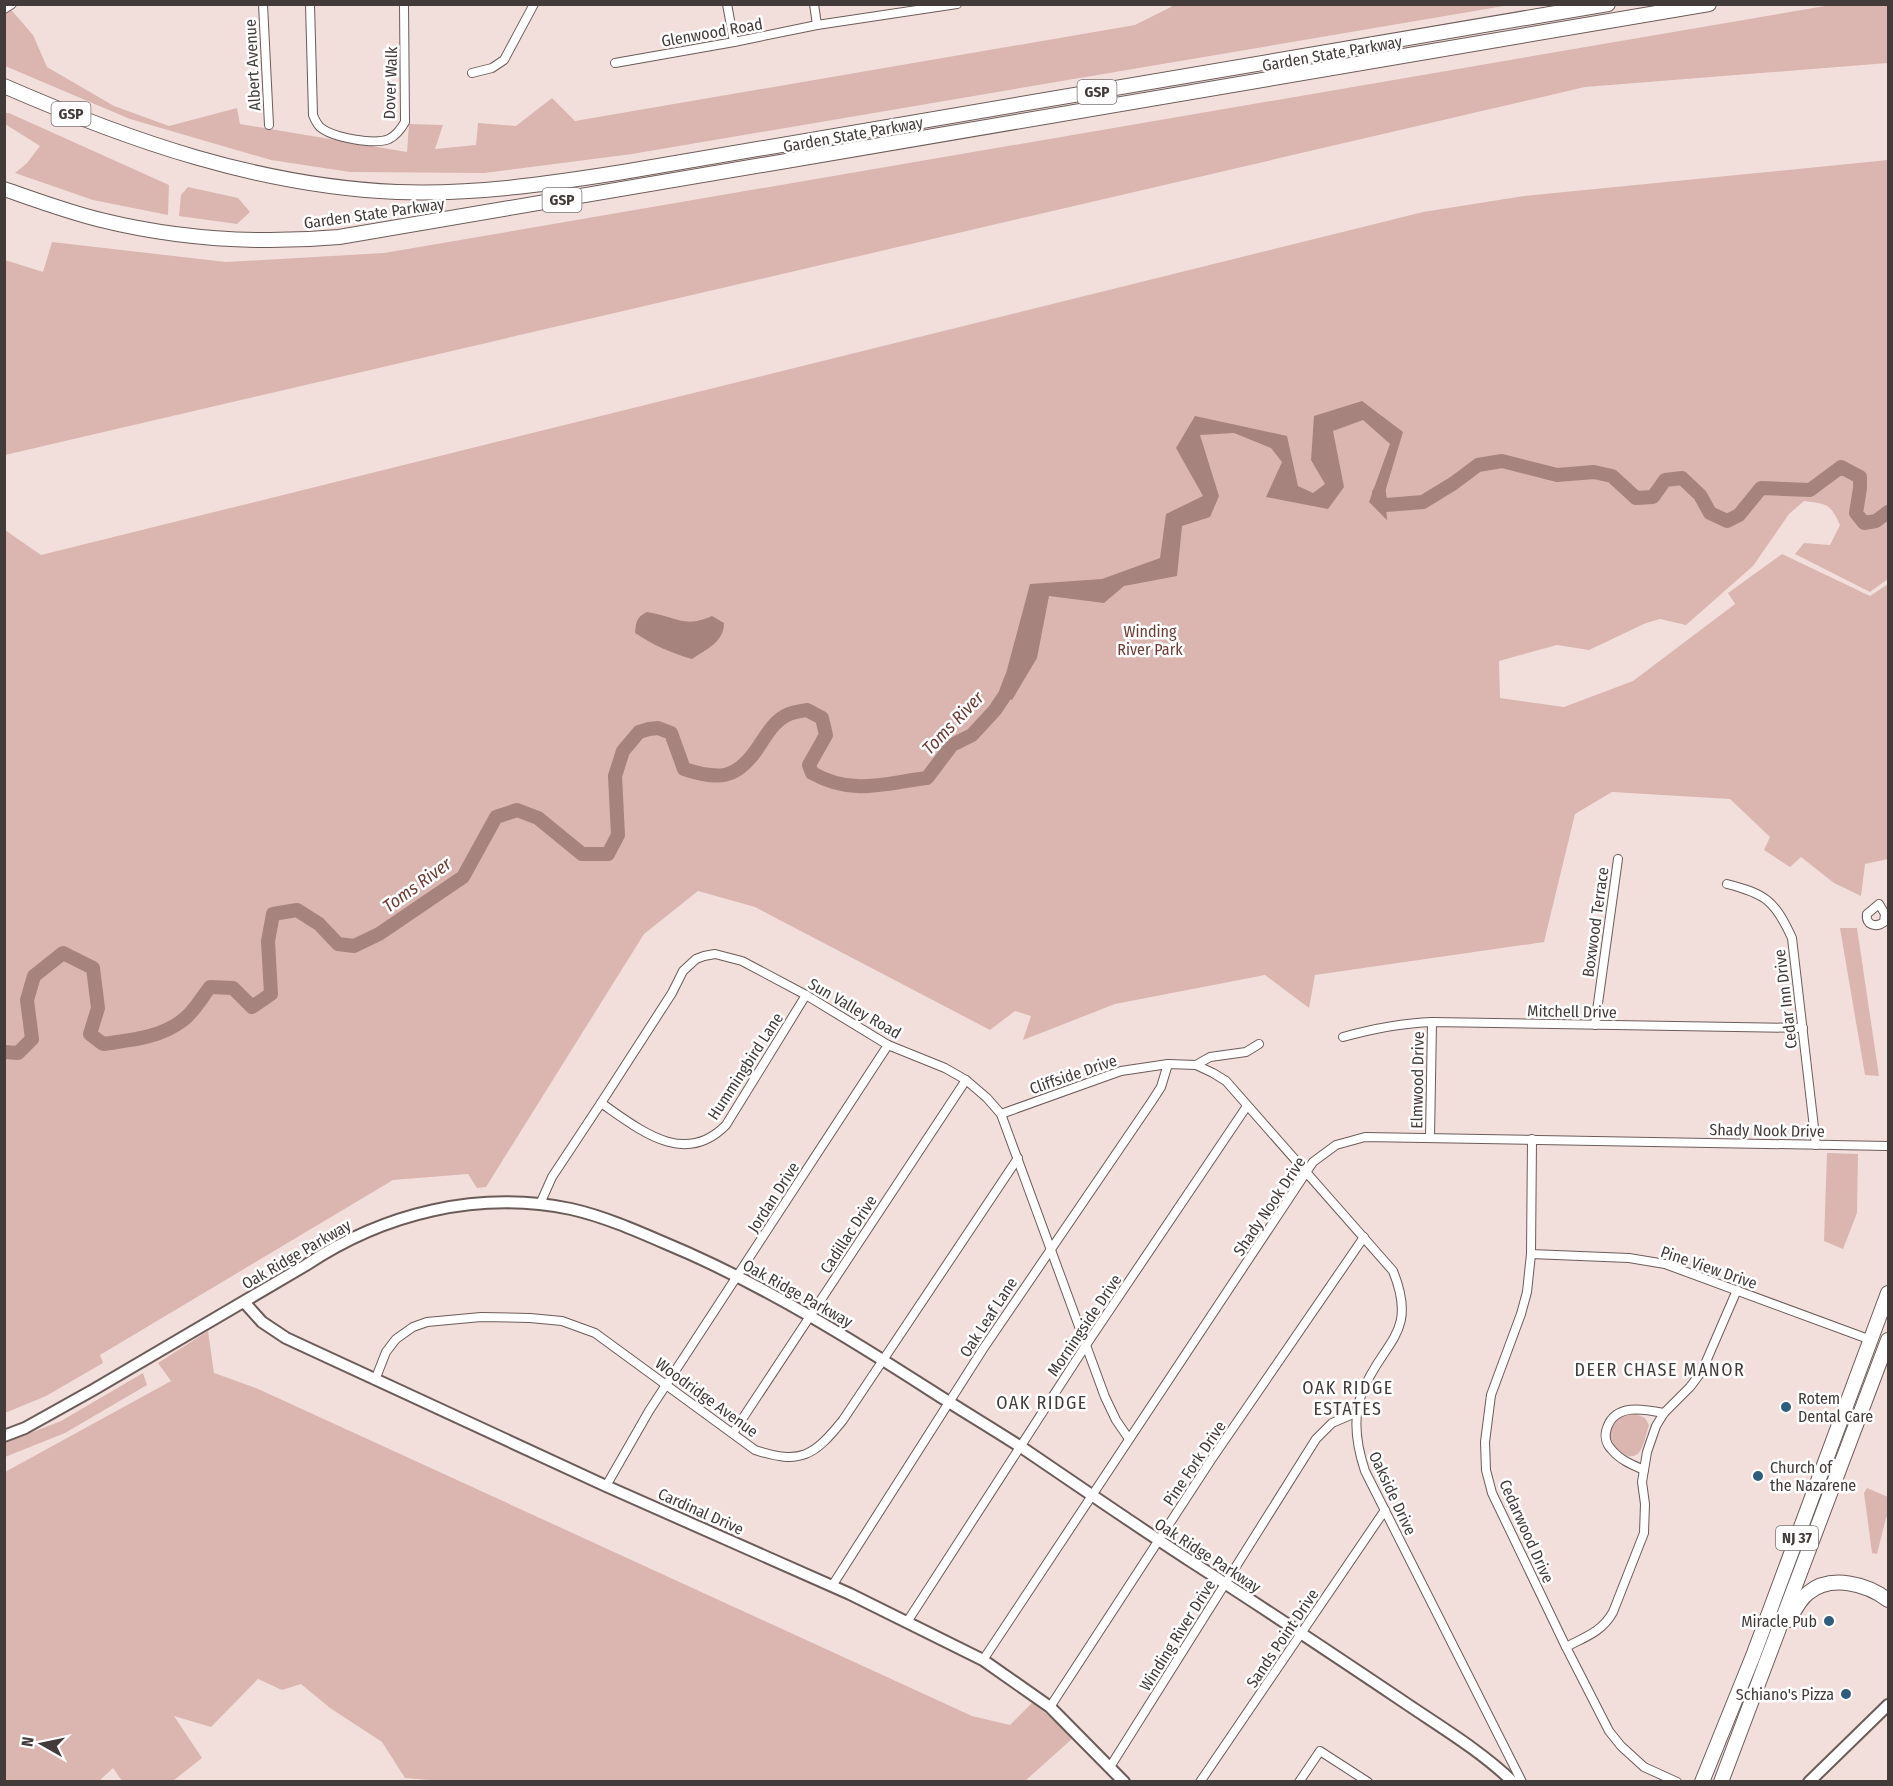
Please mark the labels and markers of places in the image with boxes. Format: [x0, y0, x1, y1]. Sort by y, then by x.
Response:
place label: Rotem Dental Care [1798, 1389, 1873, 1426]
marker: Rotem Dental Care [1779, 1400, 1793, 1414]
place label: Church of the Nazarene [1770, 1458, 1856, 1495]
marker: Church of the Nazarene [1751, 1469, 1765, 1483]
place label: Miracle Pub [1741, 1612, 1817, 1631]
marker: Miracle Pub [1822, 1614, 1836, 1628]
place label: Schiano's Pizza [1736, 1685, 1834, 1704]
marker: Schiano's Pizza [1839, 1687, 1853, 1701]

